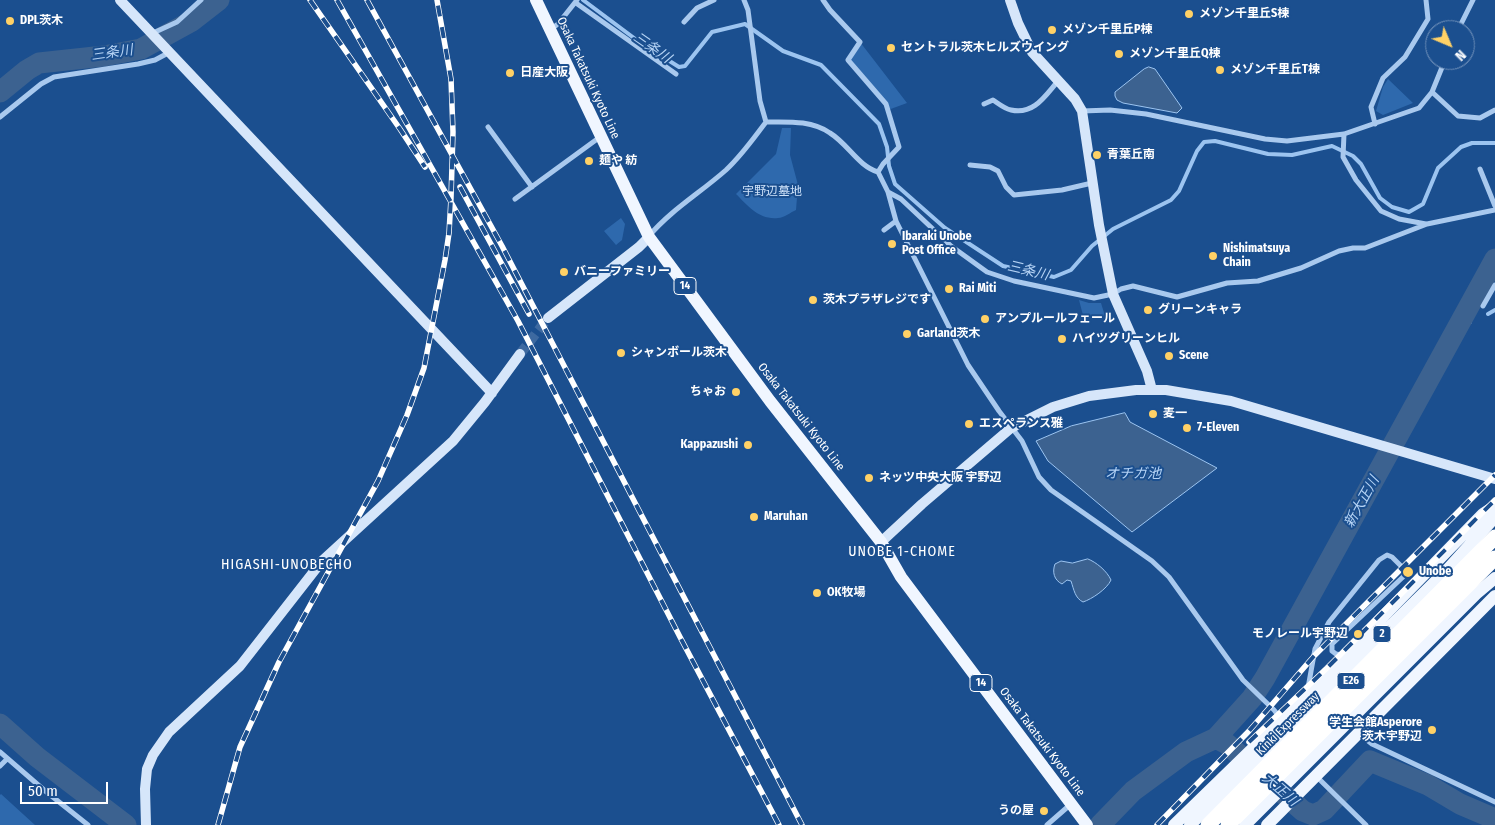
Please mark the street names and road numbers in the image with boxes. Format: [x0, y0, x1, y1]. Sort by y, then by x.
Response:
street label: Osaka Takatsuki Kyoto Line [553, 15, 623, 141]
road number: 14 [674, 278, 696, 294]
street label: Osaka Takatsuki Kyoto Line [754, 360, 848, 474]
road number: 2 [1373, 626, 1391, 642]
road number: E26 [1337, 672, 1365, 689]
road number: 14 [970, 674, 992, 691]
street label: Osaka Takatsuki Kyoto Line [996, 685, 1088, 799]
street label: Kinki Expressway [1254, 690, 1322, 758]

